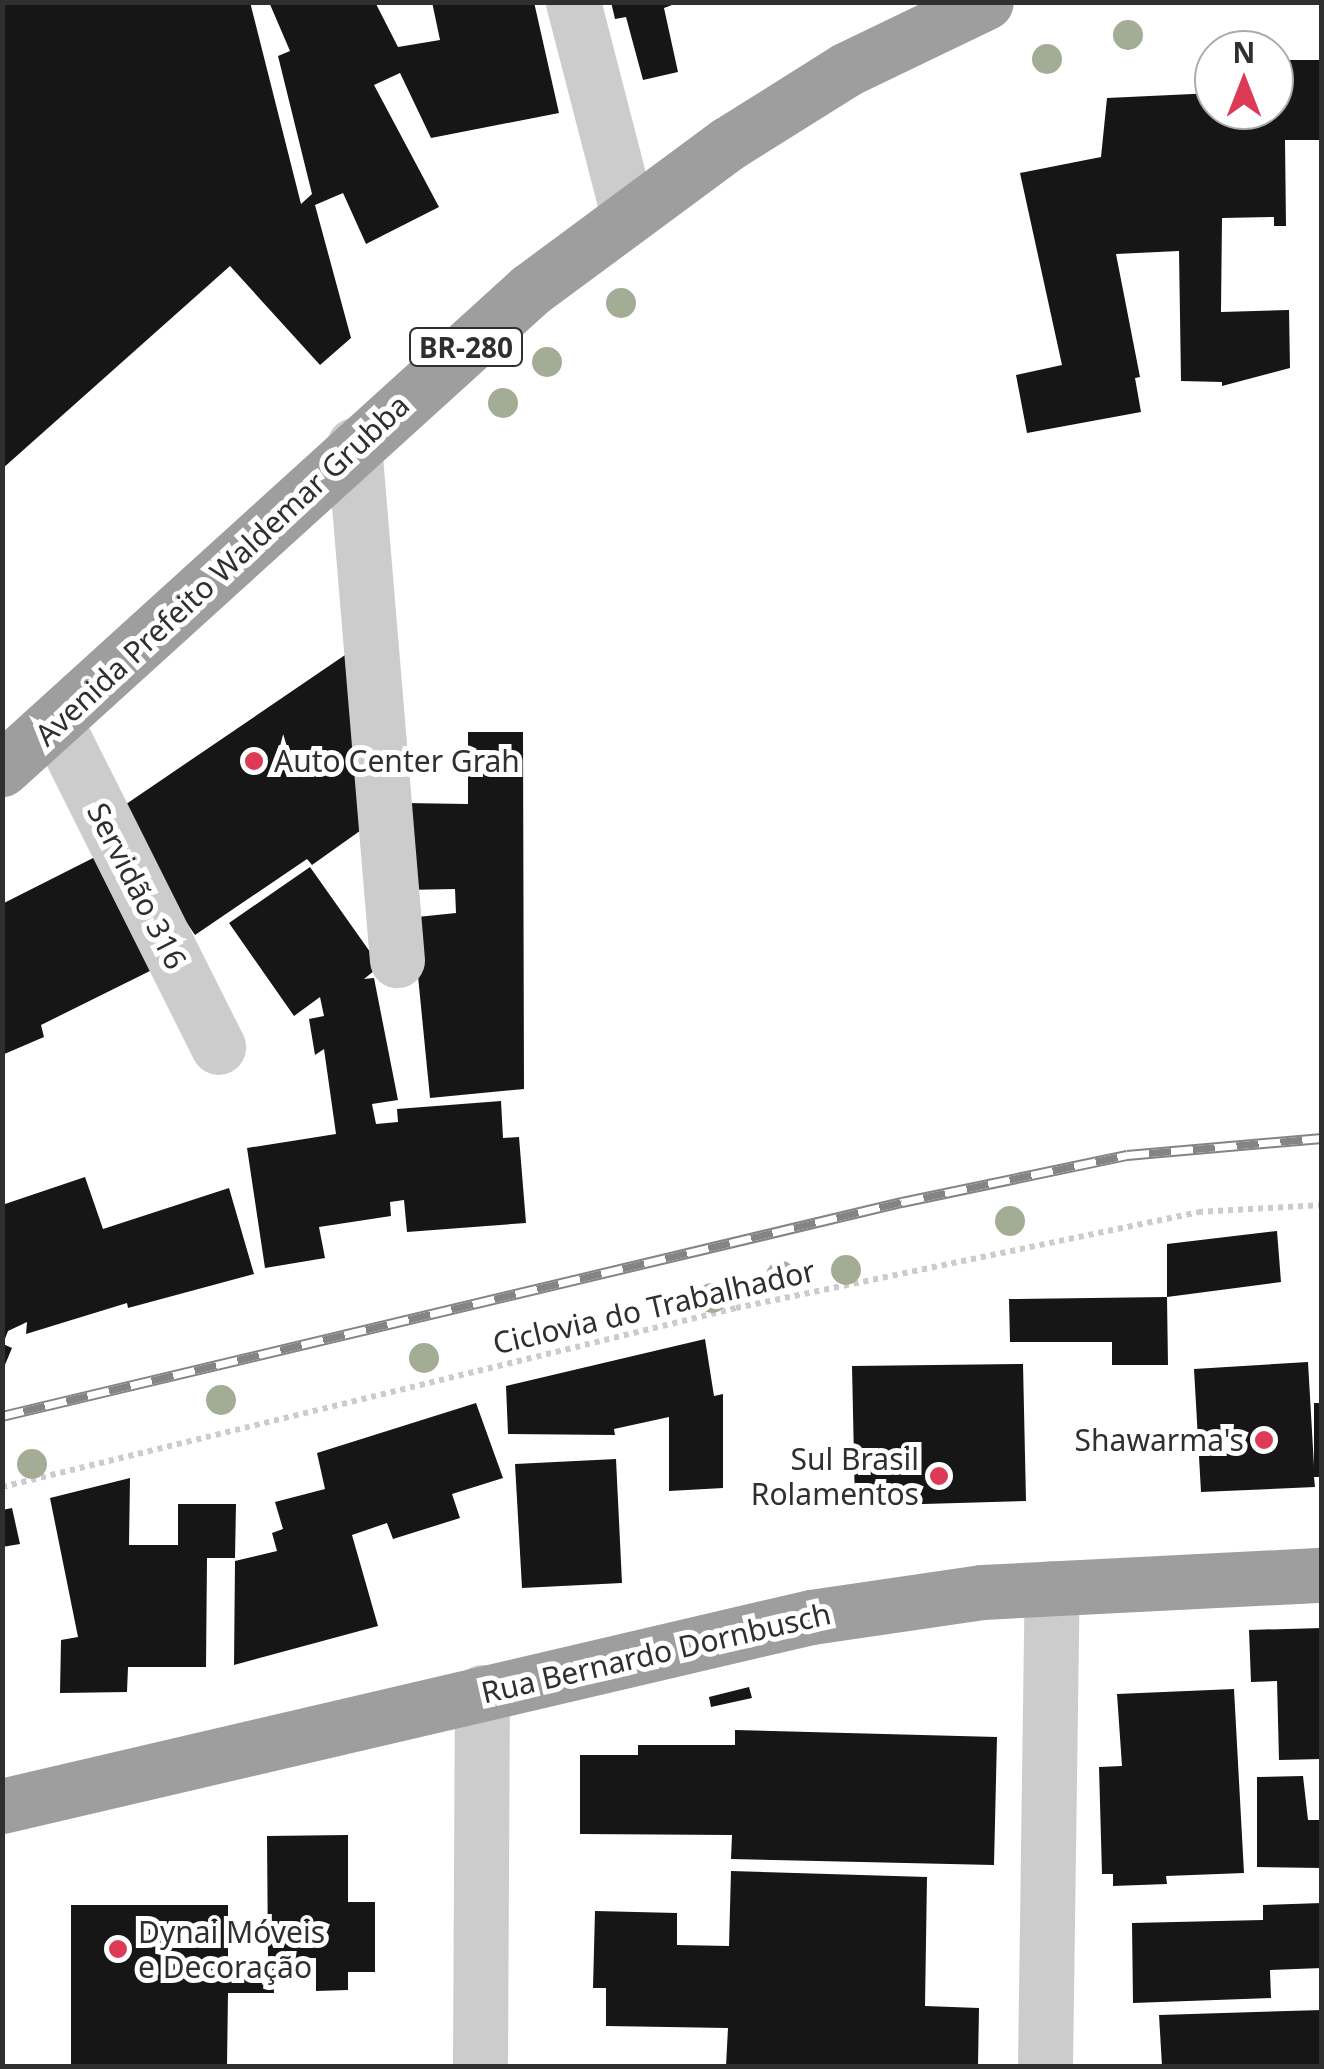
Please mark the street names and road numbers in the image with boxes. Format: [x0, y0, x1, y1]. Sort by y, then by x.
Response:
road number: BR-280 [408, 324, 524, 370]
street label: Avenida Prefeito Waldemar Grubba [28, 387, 416, 753]
street label: Servidão 316 [80, 797, 194, 975]
street label: Ciclovia do Trabalhador [489, 1252, 819, 1362]
street label: Rua Bernardo Dornbusch [478, 1595, 834, 1711]

